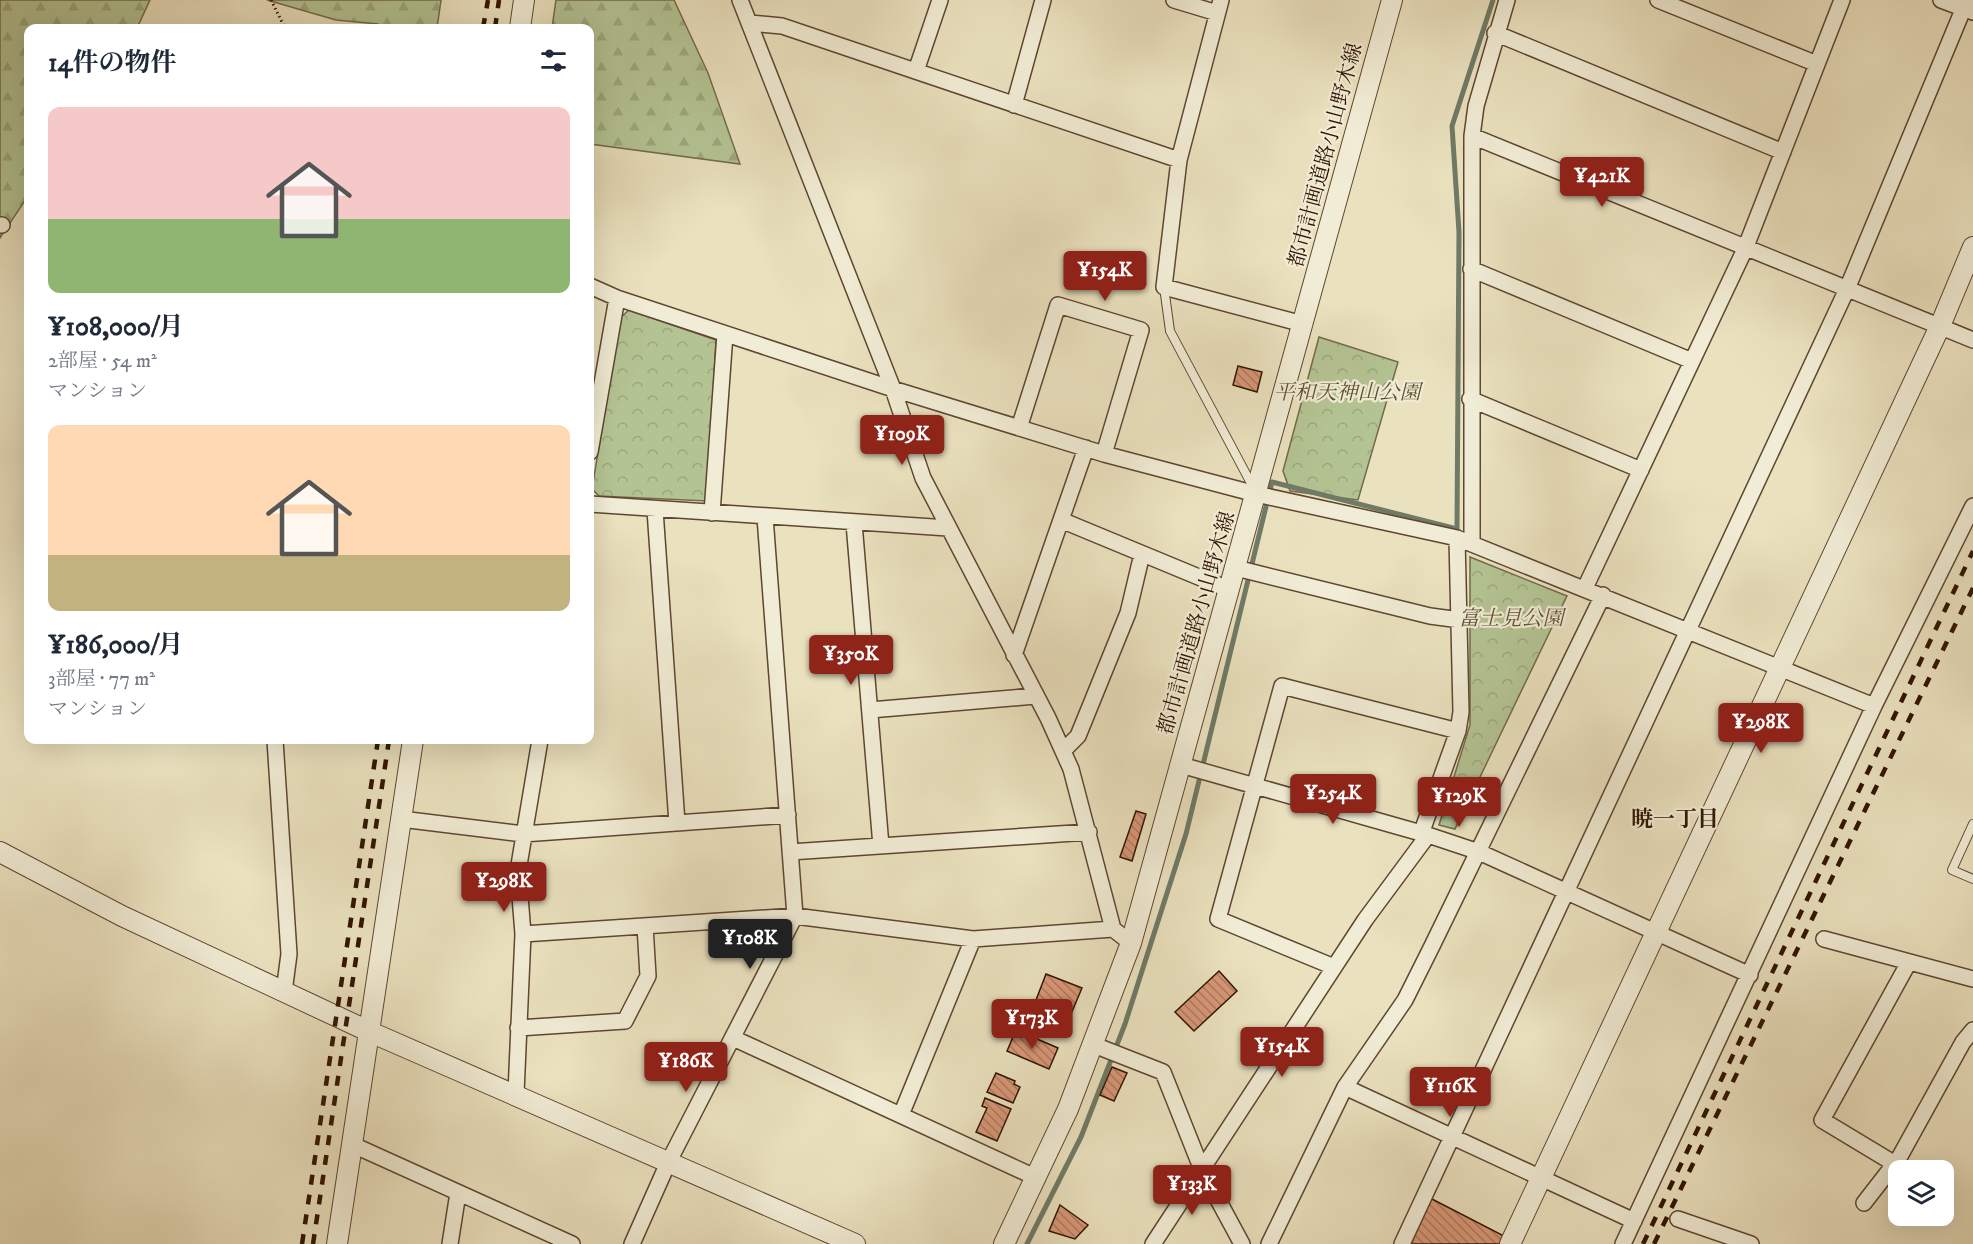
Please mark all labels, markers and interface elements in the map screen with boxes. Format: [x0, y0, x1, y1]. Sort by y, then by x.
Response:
street label: 都市計画道路小山野木線 [1284, 40, 1368, 270]
icon: filters [537, 44, 570, 77]
text: 14件の物件 [48, 47, 177, 80]
icon: home [255, 146, 363, 254]
pin: ¥421K [1560, 157, 1644, 208]
text: ¥421K [1574, 164, 1630, 189]
pin: ¥154K [1063, 251, 1147, 302]
text: ¥154K [1077, 258, 1133, 283]
text: ¥108,000/月 [48, 311, 184, 344]
text: 2部屋 · 54 m² [48, 349, 157, 374]
text: マンション [48, 379, 147, 404]
park label: 平和天神山公園 [1274, 380, 1423, 406]
pin: ¥109K [860, 415, 944, 466]
text: ¥109K [874, 422, 930, 447]
icon: home [255, 464, 363, 572]
street label: 都市計画道路小山野木線 [1153, 509, 1241, 738]
park label: 富士見公園 [1459, 606, 1566, 632]
text: ¥186,000/月 [48, 629, 184, 662]
pin: ¥350K [809, 635, 893, 686]
text: ¥350K [823, 642, 879, 667]
text: 3部屋 · 77 m² [48, 667, 155, 692]
text: マンション [48, 697, 147, 722]
pin: ¥298K [1719, 703, 1803, 754]
text: ¥298K [1732, 710, 1790, 735]
pin: ¥254K [1291, 774, 1375, 825]
pin: ¥129K [1417, 777, 1501, 828]
text: ¥254K [1304, 781, 1362, 806]
text: ¥129K [1432, 784, 1486, 809]
district label: 暁一丁目 [1631, 806, 1719, 833]
pin: ¥298K [462, 862, 546, 913]
text: ¥298K [475, 869, 533, 894]
pin: ¥108K [708, 919, 792, 970]
text: ¥108K [722, 926, 778, 951]
pin: ¥173K [990, 999, 1074, 1050]
text: ¥173K [1006, 1006, 1058, 1031]
pin: ¥154K [1240, 1027, 1324, 1078]
text: ¥154K [1254, 1034, 1310, 1059]
pin: ¥186K [644, 1042, 728, 1093]
text: ¥186K [658, 1049, 714, 1074]
pin: ¥116K [1408, 1067, 1492, 1118]
text: ¥116K [1424, 1074, 1476, 1099]
map controls [1888, 1160, 1954, 1226]
button: layers [1888, 1160, 1954, 1226]
pin: ¥133K [1150, 1165, 1234, 1216]
text: ¥133K [1167, 1172, 1217, 1197]

